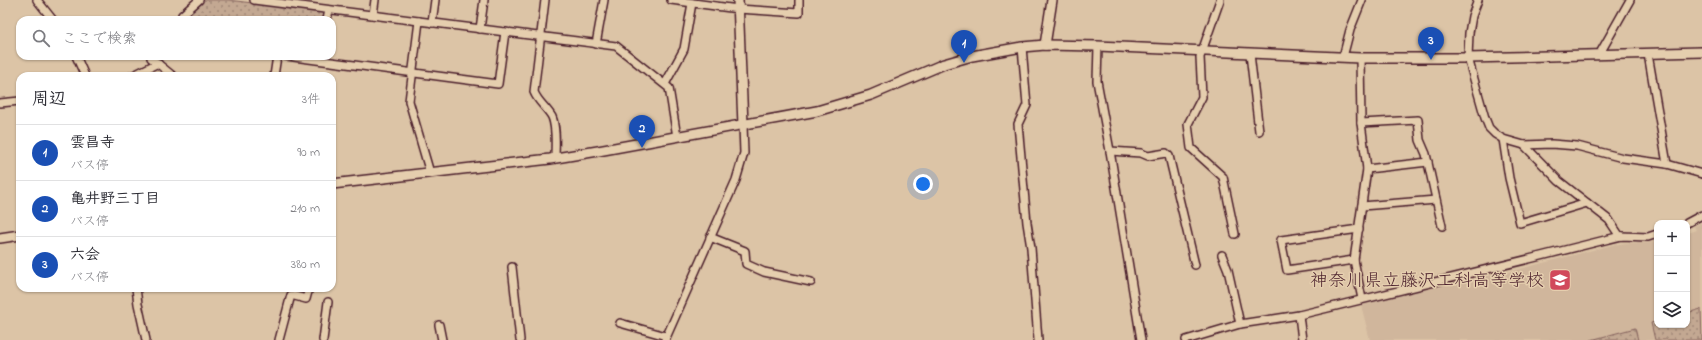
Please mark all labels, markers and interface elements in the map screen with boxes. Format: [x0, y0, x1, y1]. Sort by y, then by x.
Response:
search box [16, 16, 336, 60]
icon: search [30, 27, 52, 49]
pin: 3 [1418, 27, 1444, 60]
text: ここで検索 [62, 28, 137, 50]
pin: 1 [951, 30, 977, 63]
text: 周辺 [32, 87, 66, 112]
text: 3件 [302, 90, 320, 109]
pin: 2 [629, 115, 655, 148]
text: 雲昌寺 [70, 132, 115, 154]
text: 1 [43, 143, 47, 162]
text: 90 m [297, 143, 320, 162]
text: バス停 [70, 156, 109, 175]
your location [913, 174, 933, 194]
text: 亀井野三丁目 [70, 188, 160, 210]
text: 2 [42, 199, 48, 218]
text: 210 m [290, 199, 320, 218]
text: バス停 [70, 212, 109, 231]
map controls [1654, 220, 1690, 328]
button: + [1654, 220, 1690, 256]
text: 六会 [70, 244, 100, 266]
text: 3 [42, 255, 48, 274]
text: 380 m [291, 255, 320, 274]
button: − [1654, 256, 1690, 292]
school or university icon: 神奈川県立藤沢工科高等学校 [1547, 267, 1573, 293]
text: バス停 [70, 268, 109, 287]
place label: 神奈川県立藤沢工科高等学校 [1310, 269, 1544, 295]
button: layers [1654, 292, 1690, 328]

